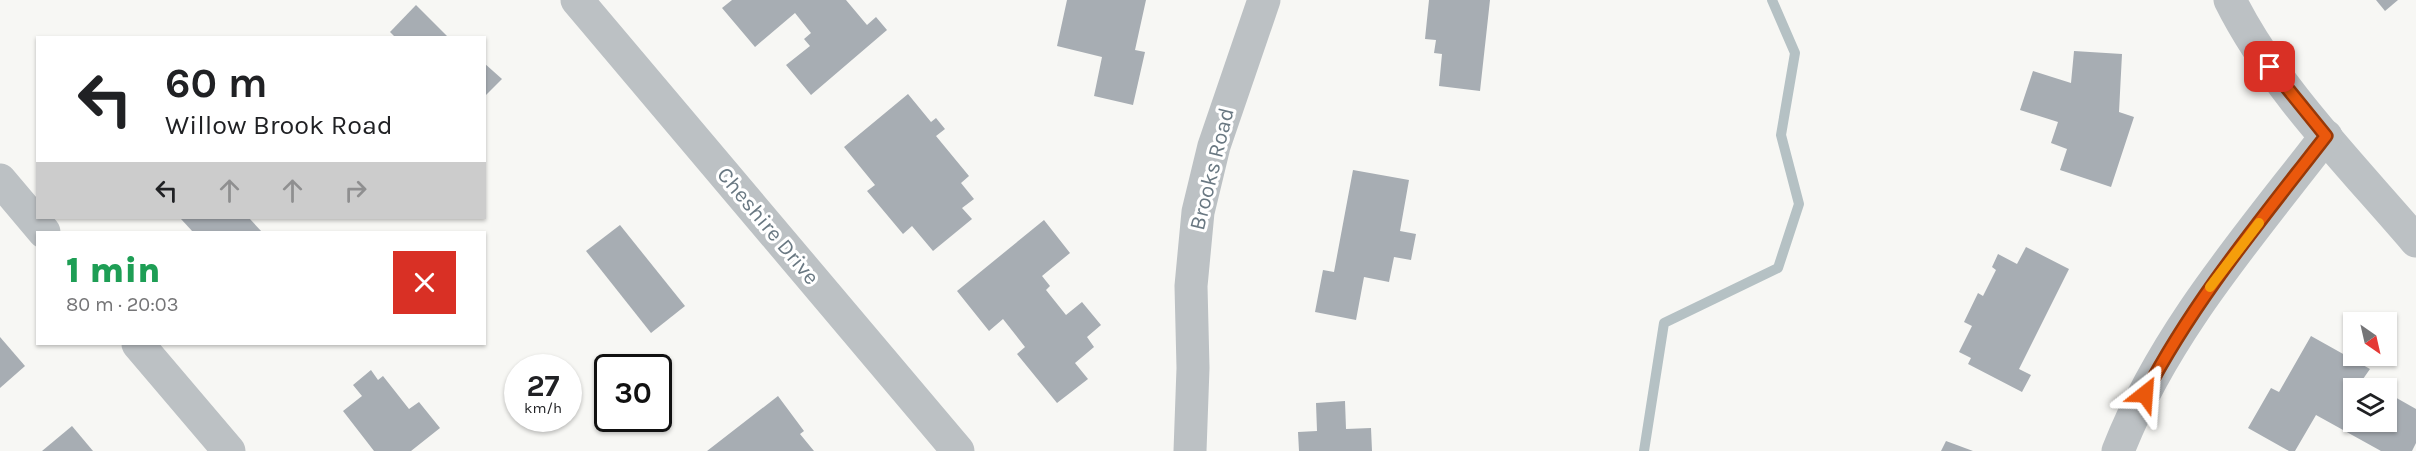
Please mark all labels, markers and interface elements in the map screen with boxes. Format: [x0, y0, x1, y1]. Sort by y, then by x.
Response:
pin [2244, 41, 2295, 92]
icon: arrive [2253, 50, 2286, 83]
text: 60 m [165, 58, 268, 108]
icon: left [66, 60, 144, 138]
street label: Brooks Road [1184, 105, 1240, 233]
text: Willow Brook Road [165, 109, 393, 141]
street label: Cheshire Drive [711, 162, 825, 290]
icon: left [150, 174, 183, 207]
icon: ahead [213, 174, 246, 207]
icon: ahead [276, 174, 309, 207]
icon: right [339, 174, 372, 207]
text: 1 min [66, 249, 160, 291]
button: close [393, 251, 456, 314]
text: 80 m · 20:03 [66, 293, 178, 316]
north arrow [2343, 312, 2397, 366]
map controls [2343, 312, 2397, 432]
speed limit sign: 30 [594, 354, 672, 432]
position arrow [2113, 362, 2177, 426]
text: 27 [526, 368, 560, 404]
button: layers [2343, 378, 2397, 432]
text: km/h [524, 399, 562, 417]

